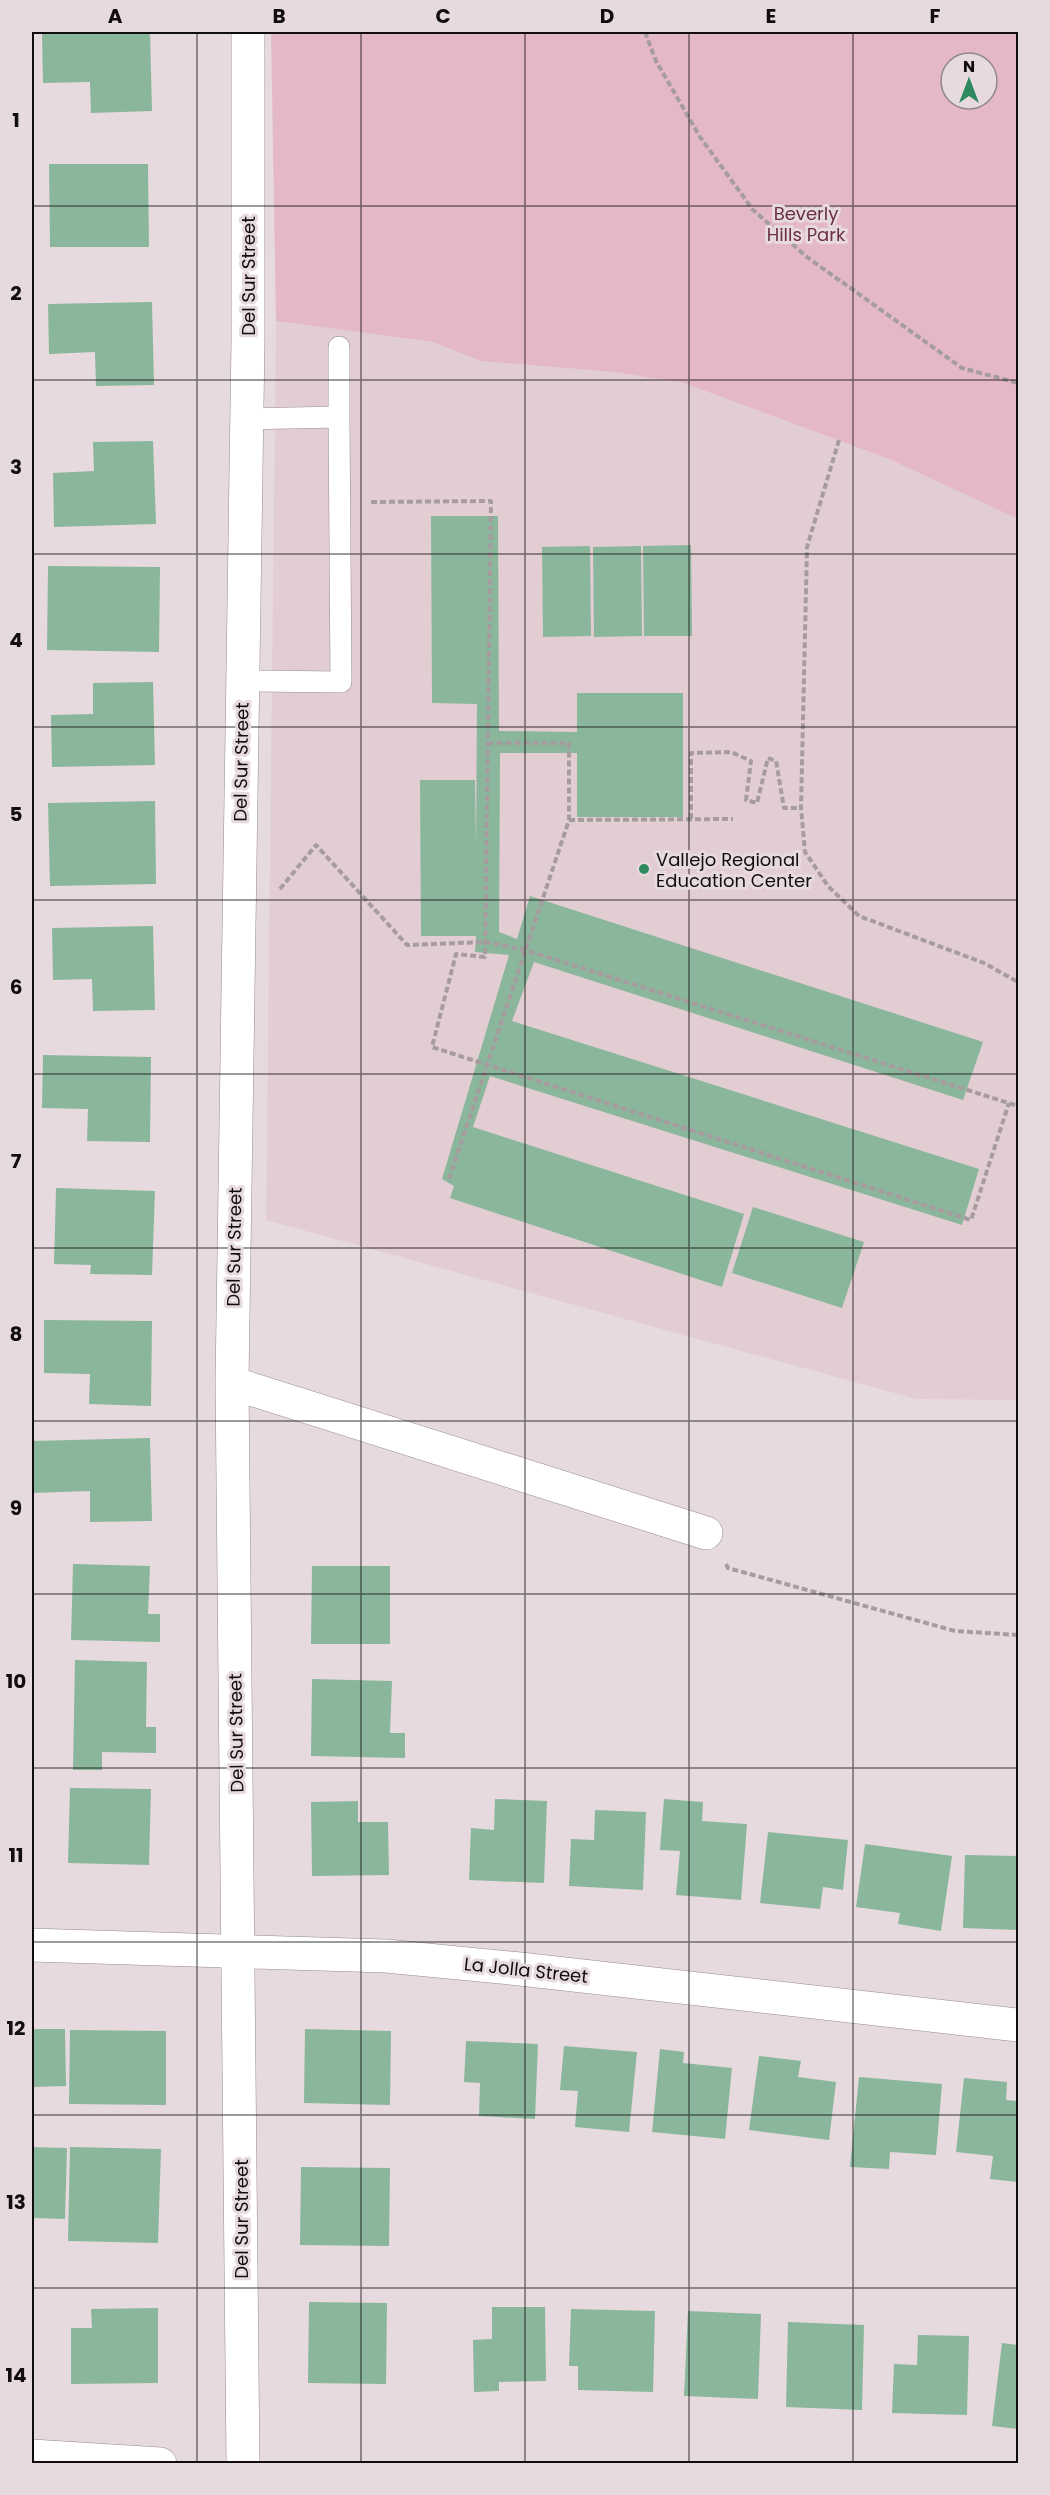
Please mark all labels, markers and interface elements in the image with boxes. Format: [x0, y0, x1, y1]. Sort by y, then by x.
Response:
text: A [108, 2, 123, 30]
text: B [272, 2, 286, 30]
text: C [435, 2, 451, 30]
text: D [600, 2, 614, 30]
text: E [766, 2, 776, 30]
text: F [930, 2, 941, 30]
north arrow [939, 51, 999, 111]
text: N [963, 55, 975, 78]
text: 1 [12, 106, 20, 134]
park label: Beverly Hills Park [767, 201, 846, 247]
street label: Del Sur Street [236, 216, 261, 336]
text: 2 [10, 279, 22, 307]
text: 3 [10, 453, 22, 481]
text: 4 [9, 626, 23, 654]
street label: Del Sur Street [227, 702, 255, 822]
text: 5 [10, 800, 23, 828]
place label: Vallejo Regional Education Center [656, 847, 812, 893]
marker: Vallejo Regional Education Center [637, 862, 651, 876]
text: 6 [10, 973, 22, 1001]
text: 7 [11, 1147, 22, 1175]
street label: Del Sur Street [220, 1187, 248, 1307]
text: 8 [10, 1320, 22, 1348]
text: 9 [10, 1494, 22, 1522]
text: 10 [6, 1667, 26, 1695]
street label: Del Sur Street [222, 1673, 250, 1793]
text: 11 [8, 1841, 24, 1869]
street label: La Jolla Street [463, 1951, 589, 1989]
text: 12 [7, 2014, 25, 2042]
street label: Del Sur Street [229, 2159, 254, 2279]
text: 13 [6, 2188, 26, 2216]
text: 14 [5, 2361, 27, 2389]

